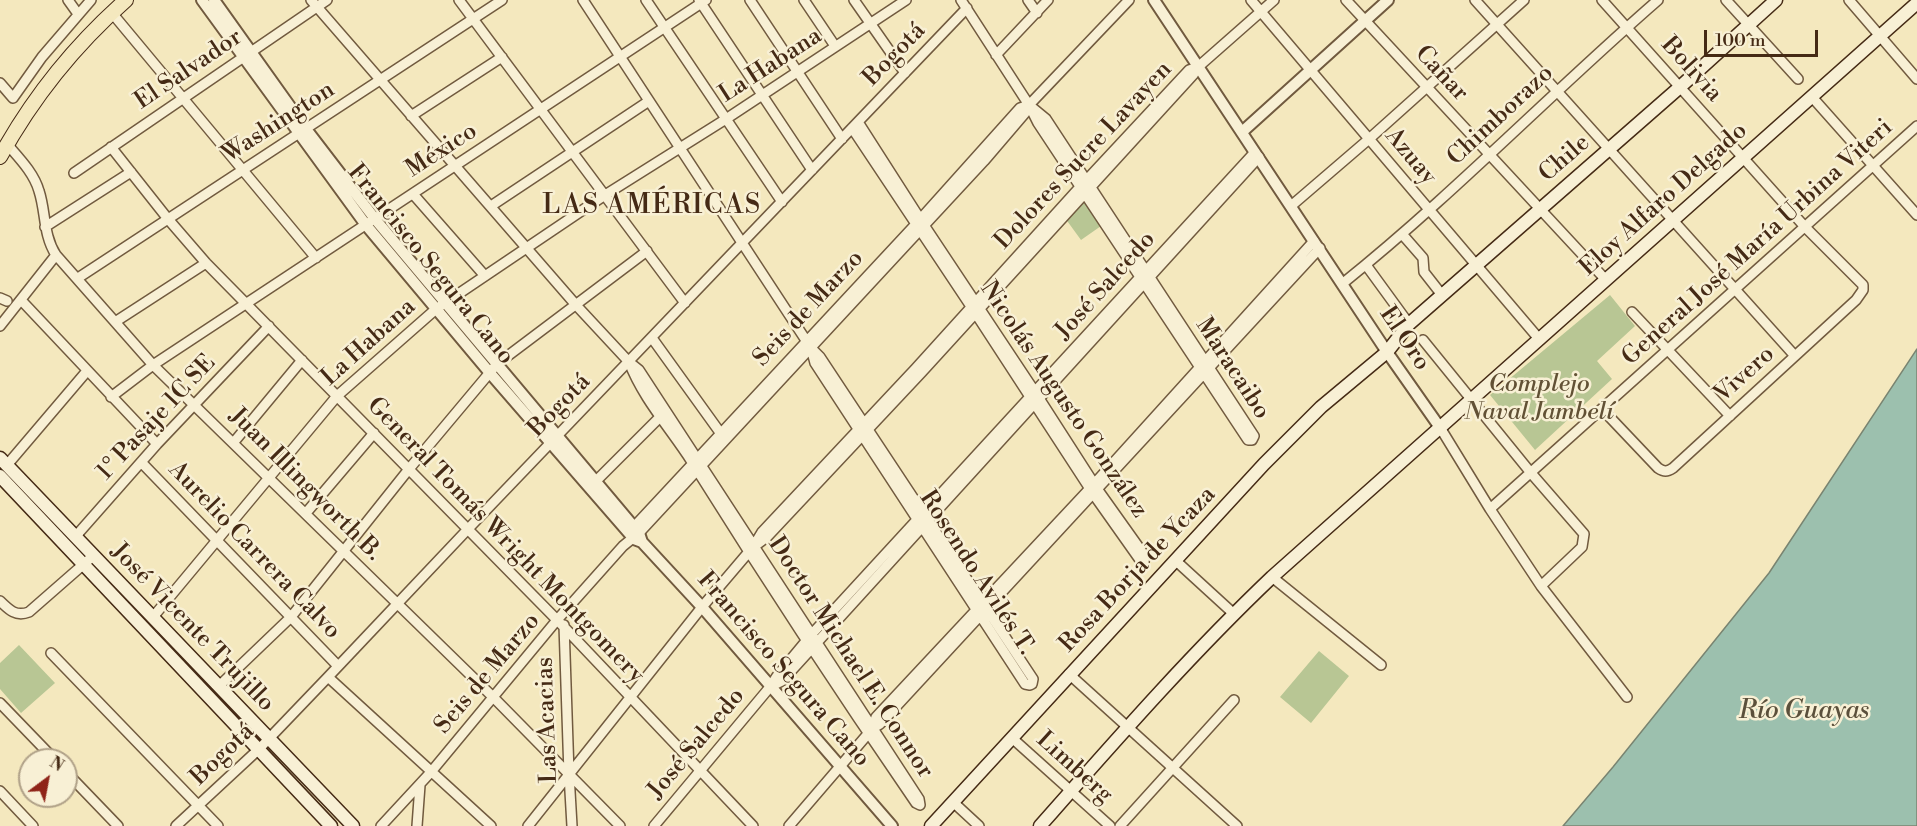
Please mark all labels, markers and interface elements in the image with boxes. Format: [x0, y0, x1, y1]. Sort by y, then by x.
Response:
street label: Bogotá [858, 17, 932, 93]
scale bar [1707, 18, 1821, 56]
street label: La Habana [714, 22, 828, 110]
street label: El Salvador [130, 24, 248, 116]
text: 100 m [1715, 29, 1766, 52]
street label: Bolivia [1654, 32, 1728, 108]
street label: Cañar [1408, 40, 1474, 108]
street label: Dolores Sucre Lavayen [989, 56, 1179, 256]
street label: Chimborazo [1442, 60, 1560, 172]
street label: Washington [218, 76, 340, 170]
street label: General José María Urbina Viteri [1617, 114, 1899, 372]
street label: México [401, 117, 483, 185]
street label: Eloy Alfaro Delgado [1574, 117, 1754, 283]
street label: Azuay [1378, 123, 1442, 191]
street label: Chile [1534, 129, 1596, 189]
street label: Francisco Segura Cano [340, 159, 520, 371]
district label: LAS AMÉRICAS [542, 191, 762, 223]
street label: José Salcedo [1050, 226, 1162, 346]
street label: Seis de Marzo [748, 245, 870, 373]
street label: Nicolás Augusto González [973, 276, 1153, 524]
street label: La Habana [316, 293, 422, 393]
street label: El Oro [1372, 302, 1436, 376]
street label: Maracaibo [1189, 313, 1275, 425]
street label: Vivero [1709, 341, 1781, 409]
street label: 1° Pasaje 1C SE [92, 349, 222, 487]
street label: Bogotá [523, 368, 597, 444]
park label: Complejo Naval Jambelí [1464, 371, 1614, 427]
street label: General Tomás Wright Montgomery [360, 392, 650, 690]
street label: Juan Illingworth B. [223, 403, 387, 567]
street label: Aurelio Carrera Calvo [162, 456, 346, 646]
street label: Rosa Borja de Ycaza [1054, 481, 1222, 659]
street label: Rosendo Avilés T. [912, 486, 1040, 660]
street label: Doctor Michael E. Connor [761, 532, 939, 784]
street label: José Vicente Trujillo [104, 538, 280, 718]
street label: Francisco Segura Cano [690, 567, 876, 773]
street label: Seis de Marzo [429, 608, 547, 740]
street label: Las Acacias [531, 656, 565, 784]
street label: José Salcedo [642, 683, 752, 805]
water label: Río Guayas [1739, 696, 1869, 728]
street label: Bogotá [185, 718, 261, 792]
street label: Limberg [1030, 726, 1118, 810]
north arrow [18, 748, 78, 808]
text: N [46, 753, 67, 776]

